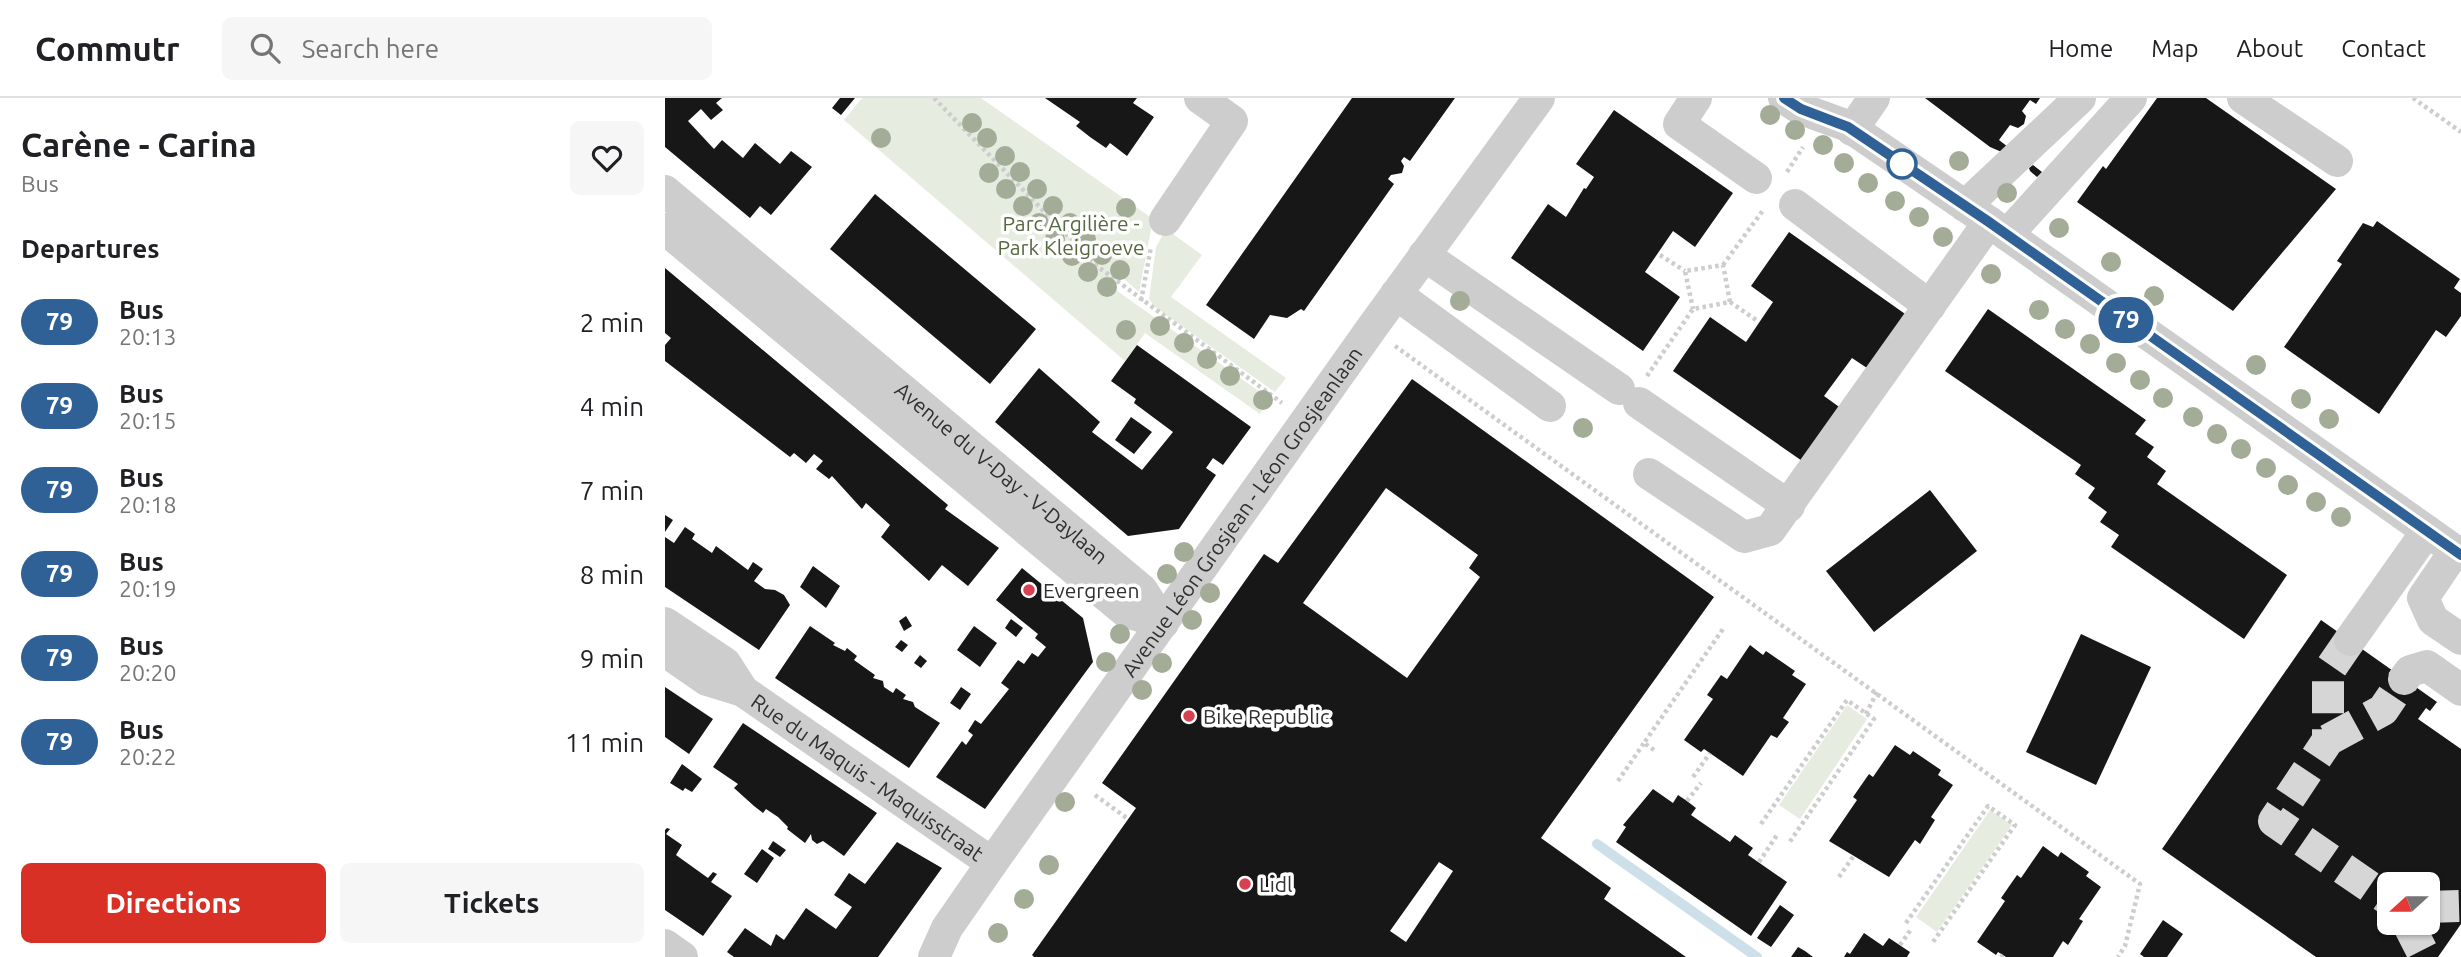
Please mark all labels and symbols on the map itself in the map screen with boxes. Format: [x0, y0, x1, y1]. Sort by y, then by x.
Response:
unlabelled marker [1887, 149, 1917, 179]
park label: Parc Argilière - Park Kleigroeve [997, 211, 1145, 259]
line badge: 79 [2095, 297, 2157, 343]
street label: Avenue Léon Grosjean - Léon Grosjeanlaan [1116, 342, 1367, 681]
street label: Avenue du V-Day - V-Daylaan [891, 377, 1113, 568]
place label: Evergreen [1043, 578, 1139, 602]
marker: Evergreen [1021, 582, 1037, 598]
street label: Rue du Maquis - Maquisstraat [747, 689, 988, 865]
place label: Bike Republic [1203, 704, 1330, 728]
marker: Bike Republic [1181, 708, 1197, 724]
place label: Lidl [1259, 872, 1293, 896]
north arrow [2377, 872, 2439, 934]
marker: Lidl [1237, 876, 1253, 892]

